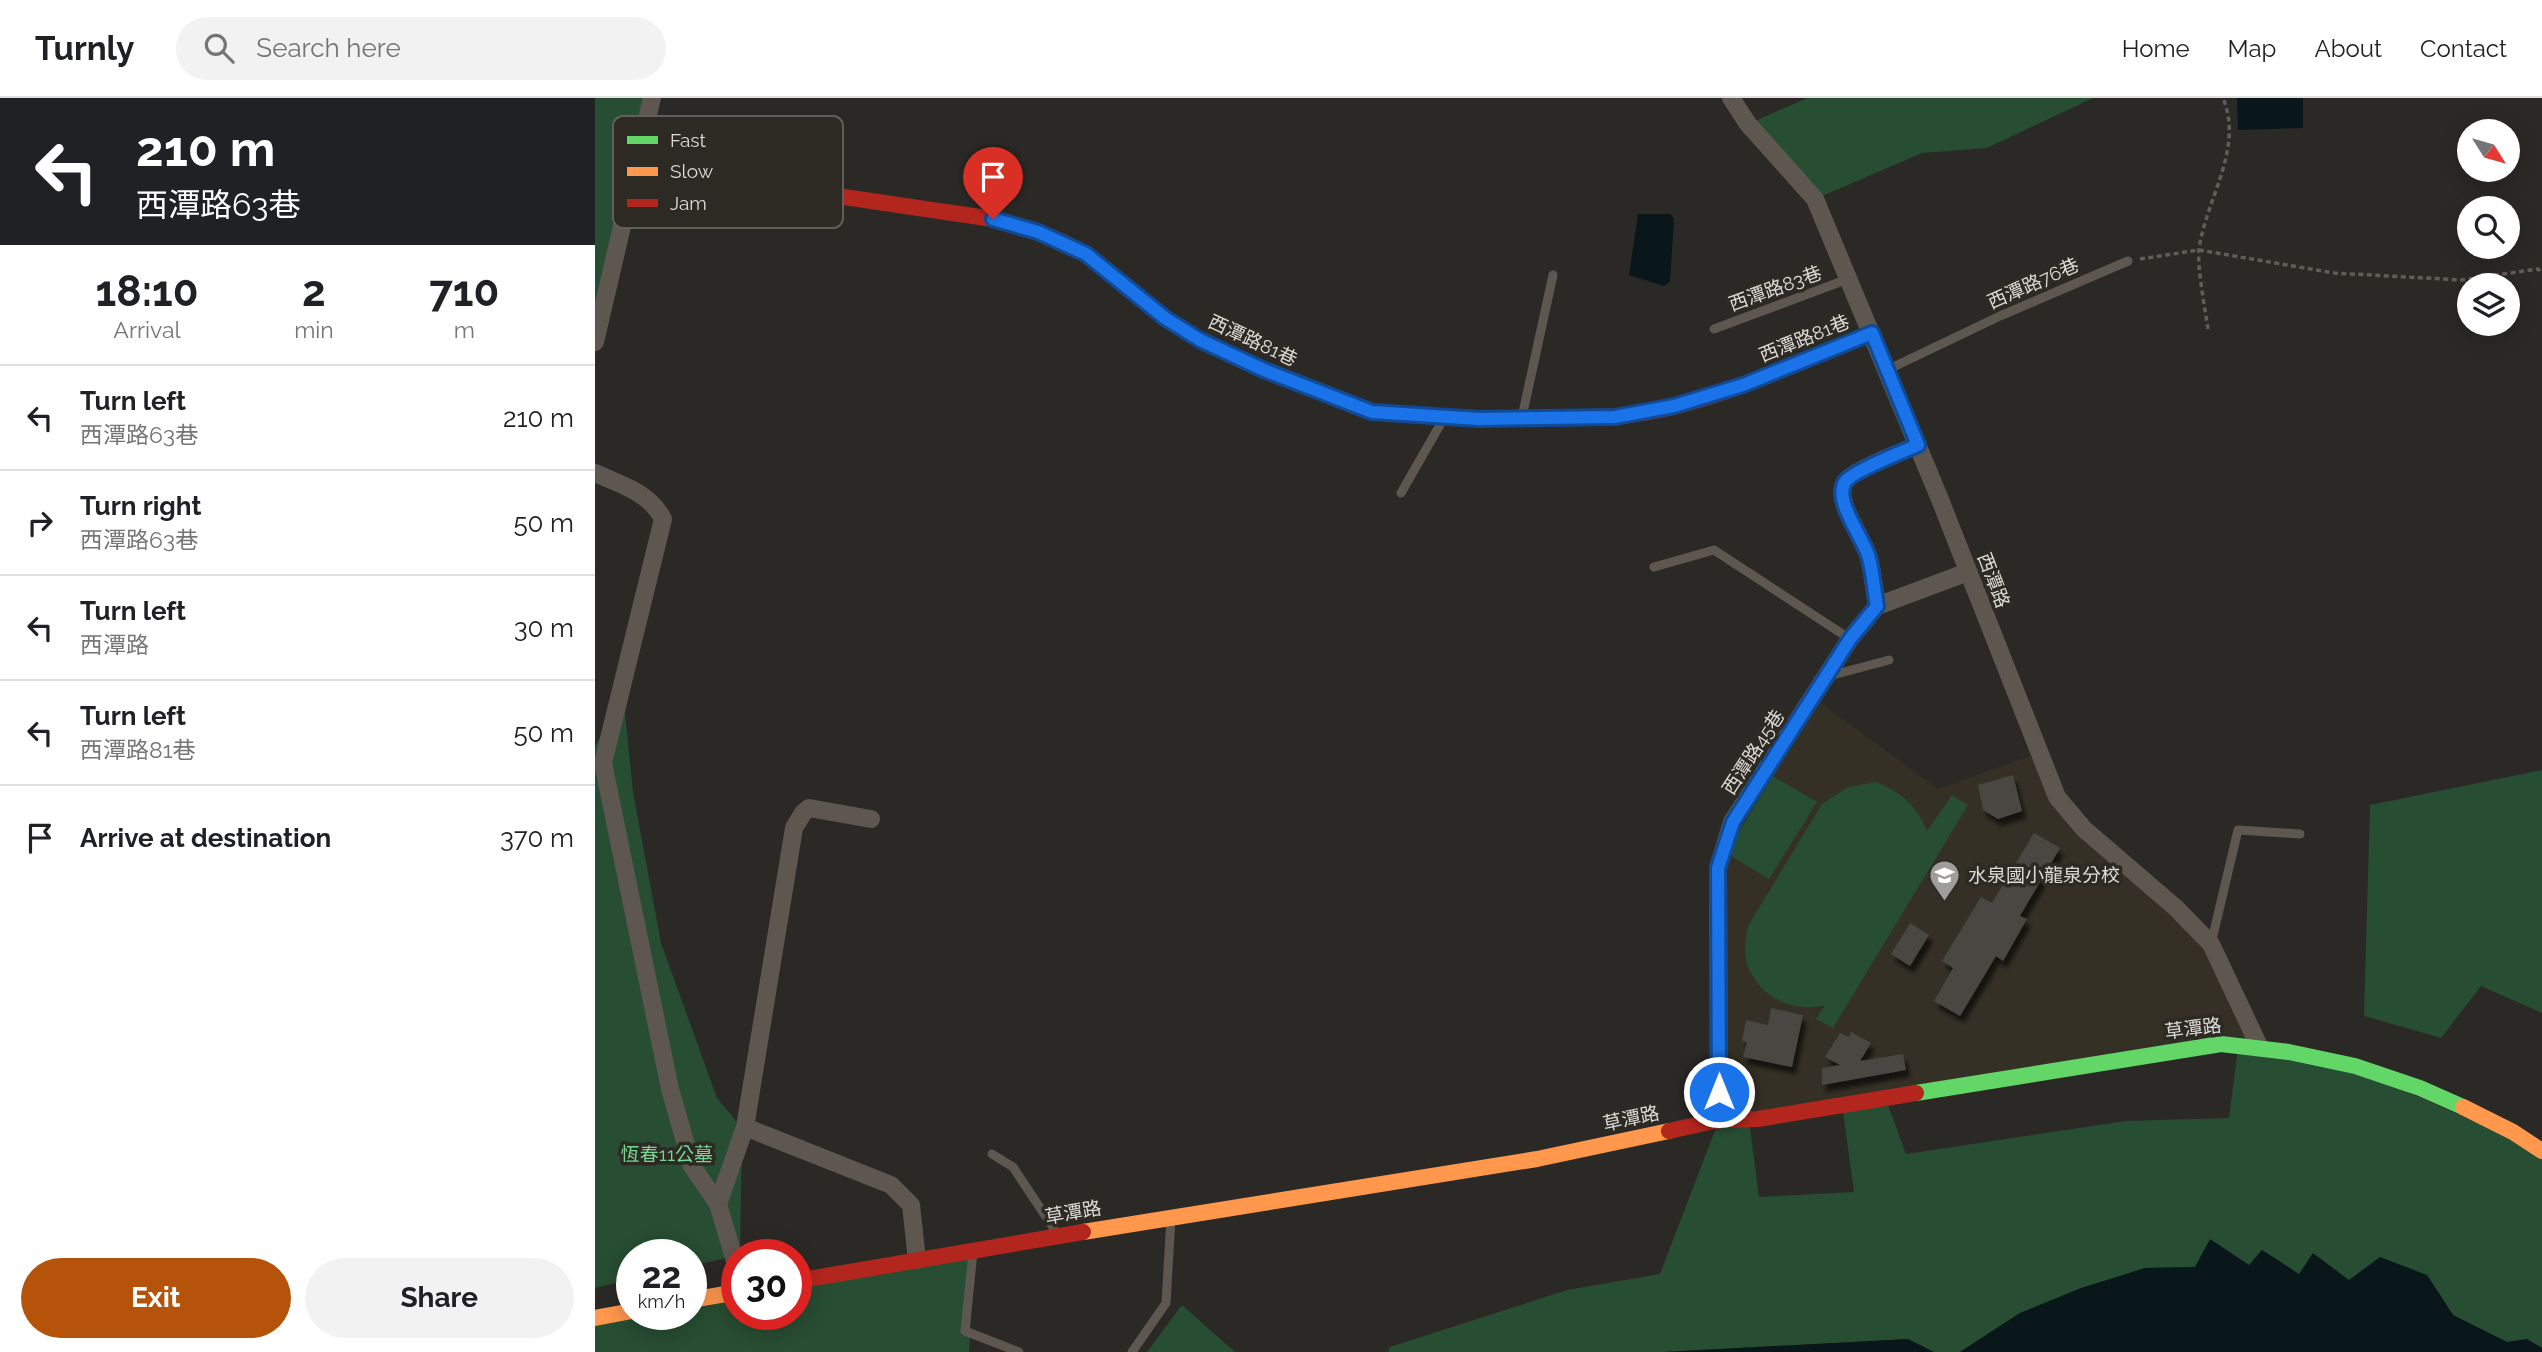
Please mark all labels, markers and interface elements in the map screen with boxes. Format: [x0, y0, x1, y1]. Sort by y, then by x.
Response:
search box [176, 17, 666, 80]
text: Turnly [35, 29, 134, 68]
icon: search [200, 29, 238, 67]
text: Search here [256, 33, 401, 63]
text: Home [2122, 34, 2190, 63]
text: Map [2228, 34, 2276, 63]
text: About [2314, 34, 2382, 63]
text: Contact [2420, 34, 2507, 63]
legend [613, 116, 843, 228]
north arrow [2457, 119, 2520, 182]
map controls [2457, 119, 2520, 336]
text: 210 m [136, 120, 275, 177]
icon: left [21, 126, 112, 217]
text: Fast [670, 129, 706, 151]
pin [963, 147, 1023, 219]
icon: arrive [974, 158, 1012, 196]
text: Slow [670, 160, 714, 182]
text: 西潭路63巷 [136, 186, 300, 223]
text: Jam [670, 192, 707, 214]
button: search [2457, 196, 2520, 259]
street label: 西潭路76巷 [1984, 253, 2082, 313]
street label: 西潭路83巷 [1725, 261, 1825, 315]
text: 18:10 [96, 267, 199, 316]
text: 2 [302, 267, 326, 316]
text: 710 [429, 267, 499, 316]
button: layers [2457, 273, 2520, 336]
street label: 西潭路81巷 [1205, 310, 1301, 370]
street label: 西潭路81巷 [1756, 310, 1852, 366]
text: Arrival [113, 316, 181, 343]
text: min [294, 316, 334, 343]
text: m [454, 316, 475, 343]
text: Turn left [80, 386, 186, 416]
icon: left [21, 399, 59, 437]
text: 210 m [503, 403, 574, 433]
text: 西潭路63巷 [80, 421, 198, 448]
text: Turn right [80, 491, 201, 521]
icon: right [21, 504, 59, 542]
text: 50 m [513, 508, 574, 538]
text: 西潭路63巷 [80, 526, 198, 553]
street label: 西潭路 [1974, 549, 2014, 611]
text: Turn left [80, 596, 186, 626]
icon: left [21, 609, 59, 647]
text: 30 m [514, 613, 574, 643]
text: 西潭路 [80, 631, 149, 658]
text: Turn left [80, 701, 186, 731]
street label: 西潭路45巷 [1717, 705, 1789, 799]
icon: left [21, 714, 59, 752]
text: 50 m [513, 718, 574, 748]
text: 西潭路81巷 [80, 736, 195, 763]
icon: arrive [21, 819, 59, 857]
text: Arrive at destination [80, 823, 331, 853]
text: 370 m [500, 823, 574, 853]
school or university icon: 水泉國小龍泉分校 [1928, 858, 1962, 902]
place label: 水泉國小龍泉分校 [1968, 864, 2120, 886]
street label: 草潭路 [2163, 1014, 2223, 1042]
position arrow [1682, 1055, 1756, 1129]
street label: 草潭路 [1601, 1101, 1661, 1135]
park label: 恆春11公墓 [621, 1143, 713, 1165]
street label: 草潭路 [1043, 1196, 1103, 1228]
speed limit sign: 30 [721, 1239, 812, 1330]
text: 22 [642, 1255, 681, 1296]
button: Exit [21, 1258, 291, 1338]
button: Share [305, 1258, 574, 1338]
text: km/h [638, 1291, 685, 1312]

